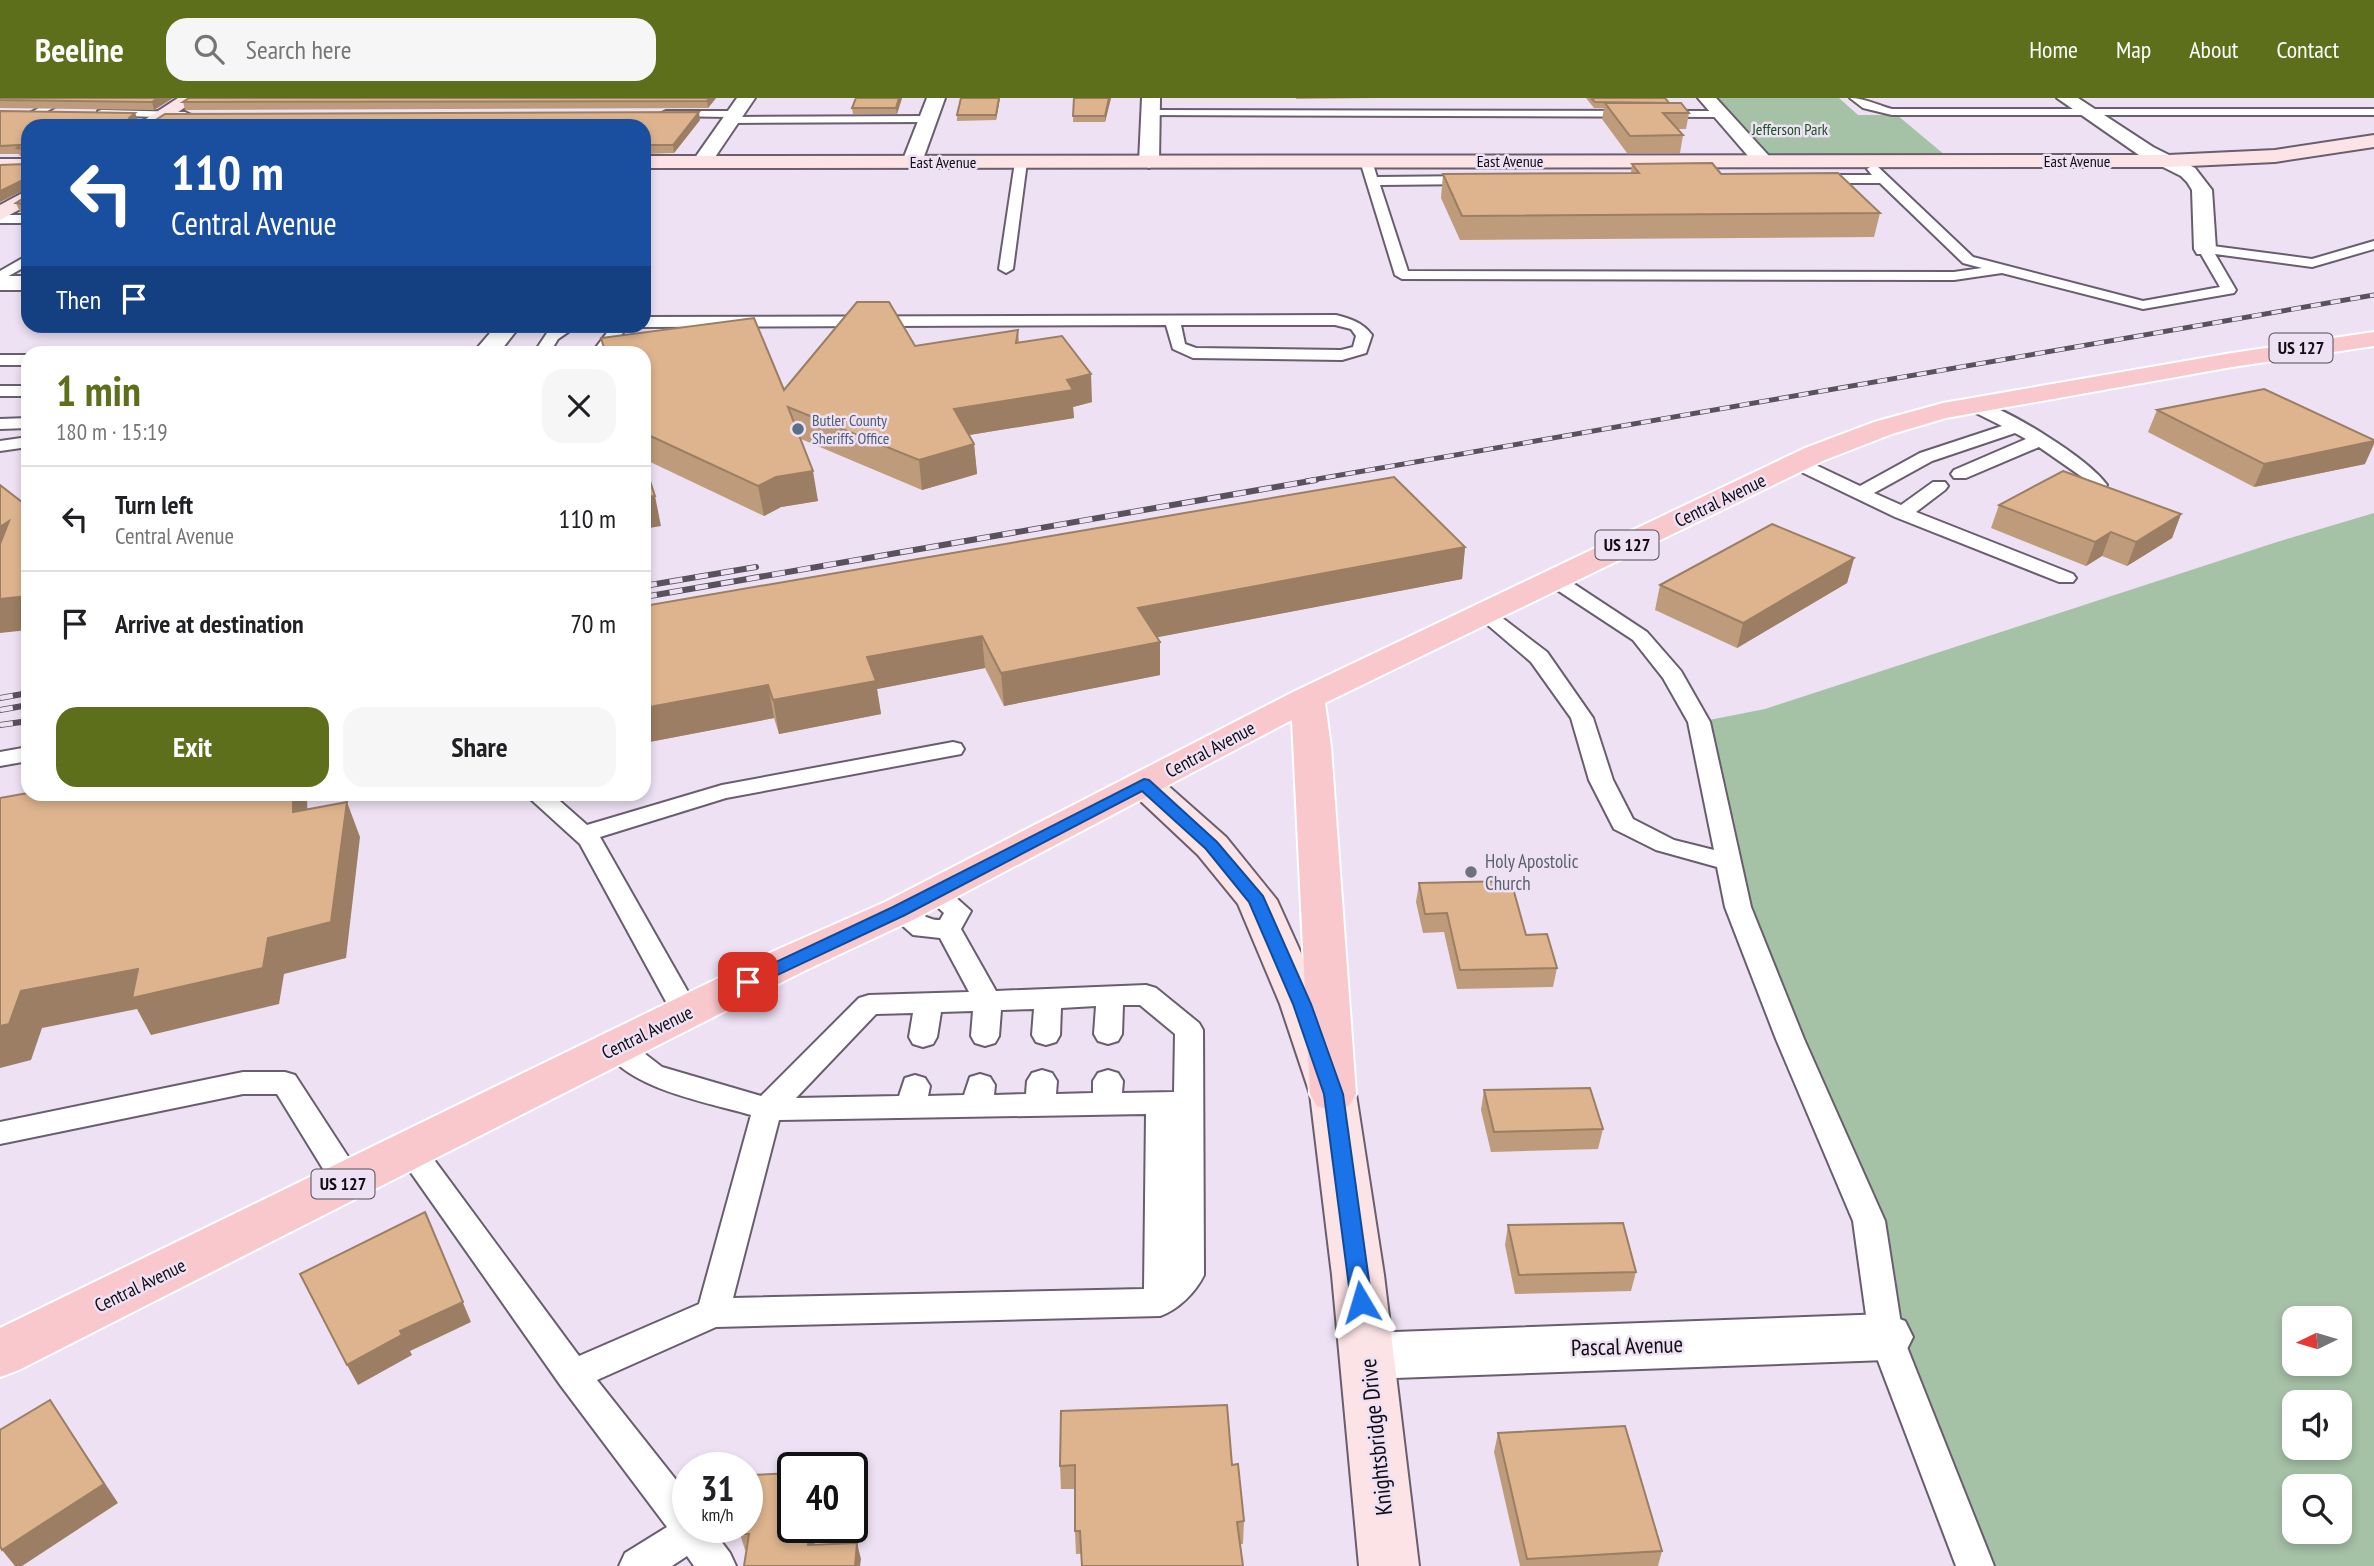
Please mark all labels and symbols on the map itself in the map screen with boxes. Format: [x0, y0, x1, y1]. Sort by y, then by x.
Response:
park label: Jefferson Park [1751, 119, 1829, 139]
street label: East Avenue [1477, 151, 1543, 171]
street label: East Avenue [2044, 151, 2110, 171]
street label: East Avenue [910, 152, 976, 172]
road number: US 127 [2270, 334, 2332, 362]
place label: Butler County Sheriffs Office [812, 410, 889, 448]
marker: Butler County Sheriffs Office [790, 421, 806, 437]
street label: Central Avenue [1671, 468, 1770, 532]
road number: US 127 [1596, 530, 1658, 560]
street label: Central Avenue [1161, 715, 1259, 783]
place label: Holy Apostolic Church [1485, 849, 1579, 895]
marker: Holy Apostolic Church [1463, 864, 1479, 880]
pin [718, 952, 778, 1012]
street label: Central Avenue [598, 1000, 697, 1064]
road number: US 127 [312, 1170, 374, 1198]
street label: Central Avenue [91, 1253, 190, 1317]
position arrow [1324, 1265, 1398, 1339]
north arrow [2282, 1306, 2352, 1376]
street label: Pascal Avenue [1571, 1329, 1683, 1362]
street label: Knightsbridge Drive [1353, 1357, 1398, 1517]
speed limit sign: 40 [777, 1452, 868, 1543]

